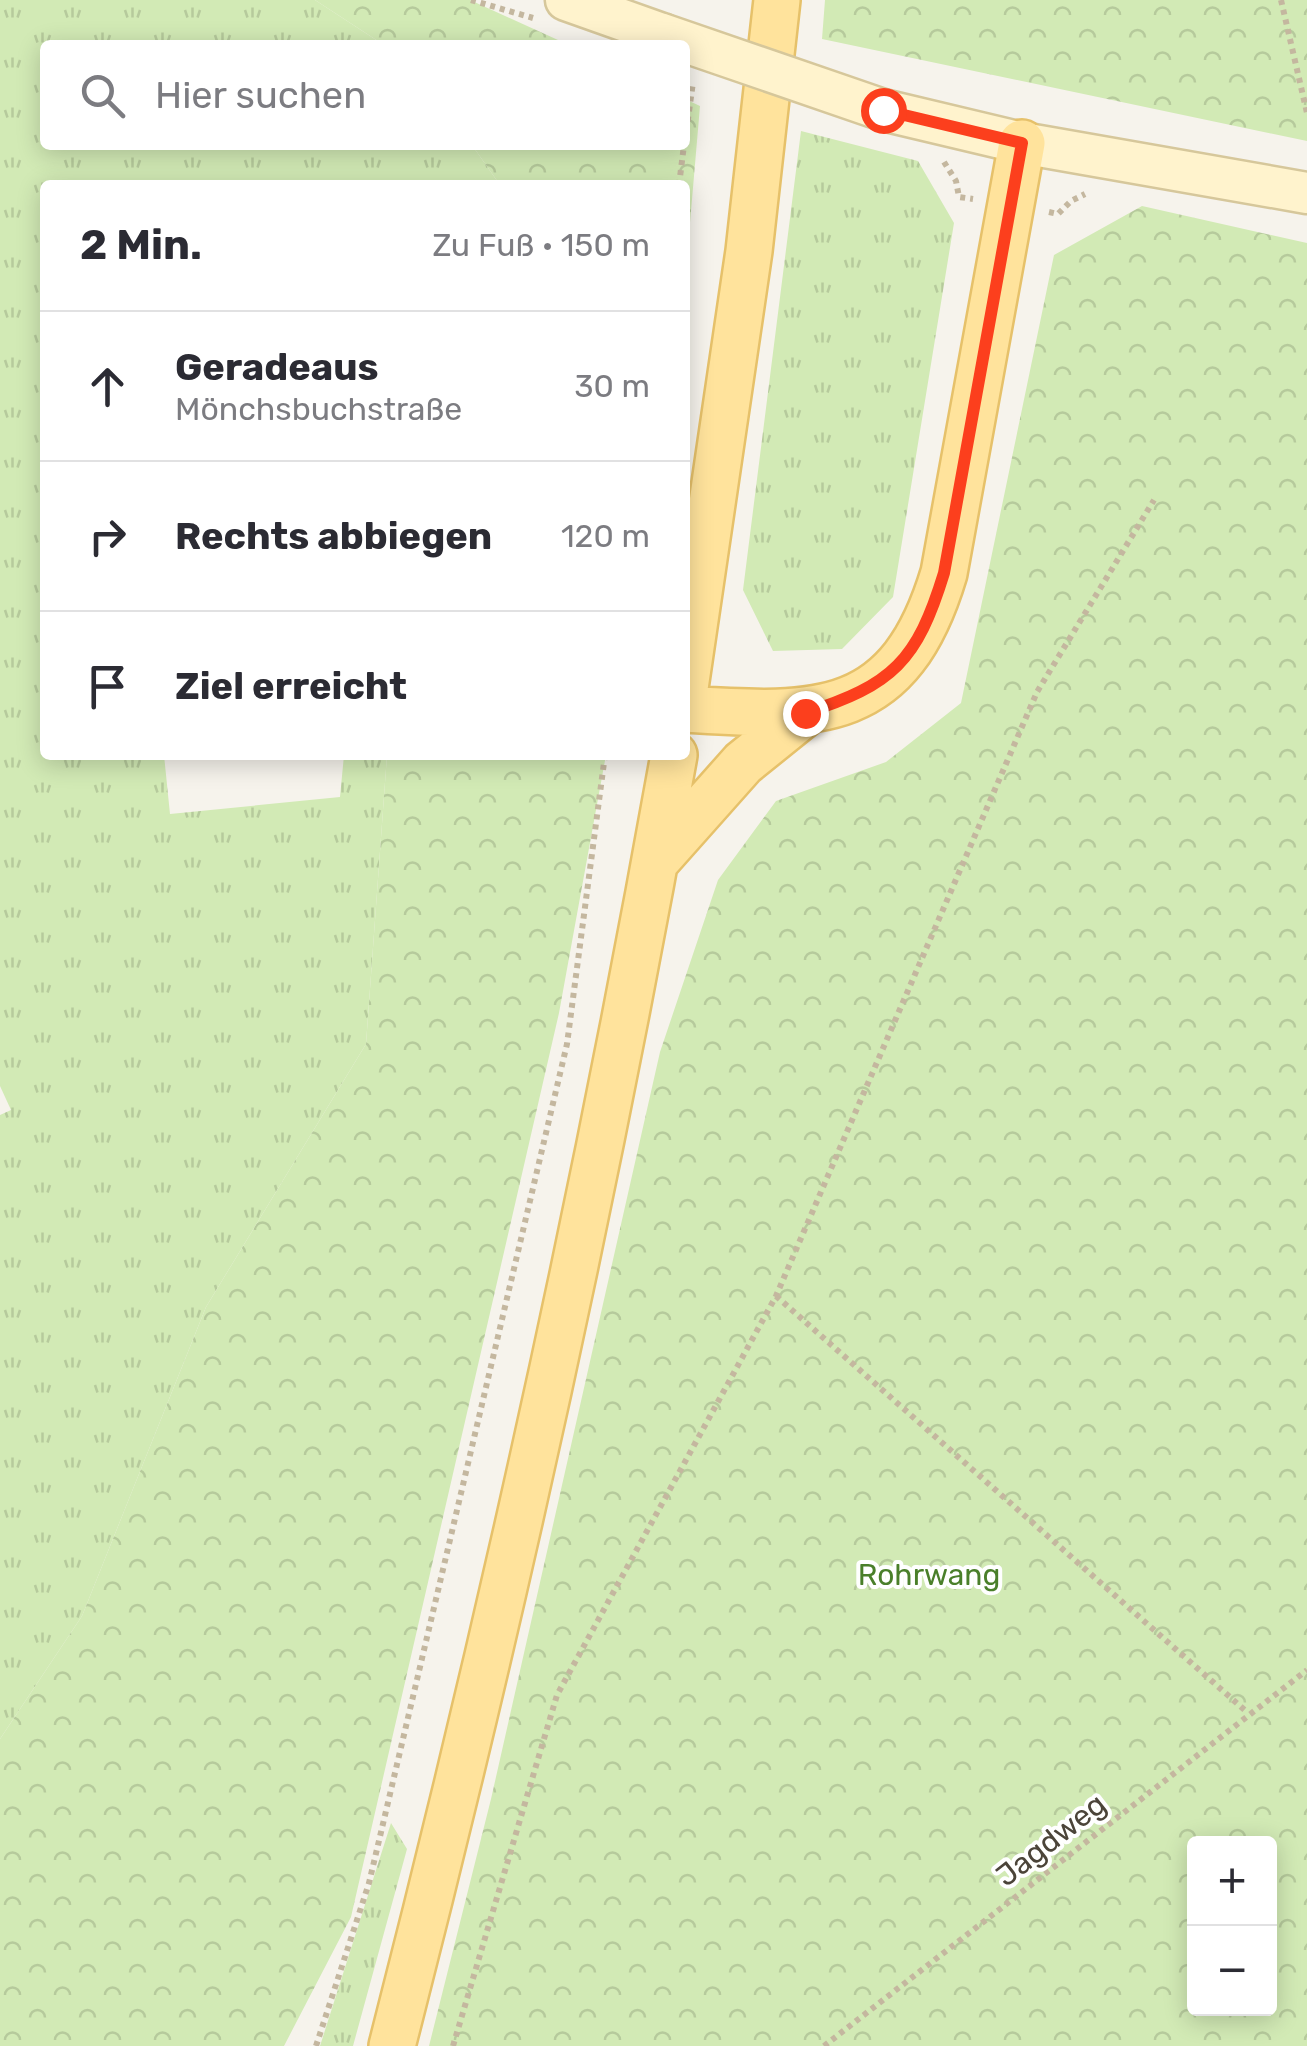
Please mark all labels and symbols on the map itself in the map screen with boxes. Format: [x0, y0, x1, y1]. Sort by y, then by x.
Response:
route start [861, 88, 907, 134]
route end [783, 691, 829, 737]
park label: Rohrwang [858, 1557, 1000, 1593]
street label: Jagdweg [989, 1786, 1113, 1894]

